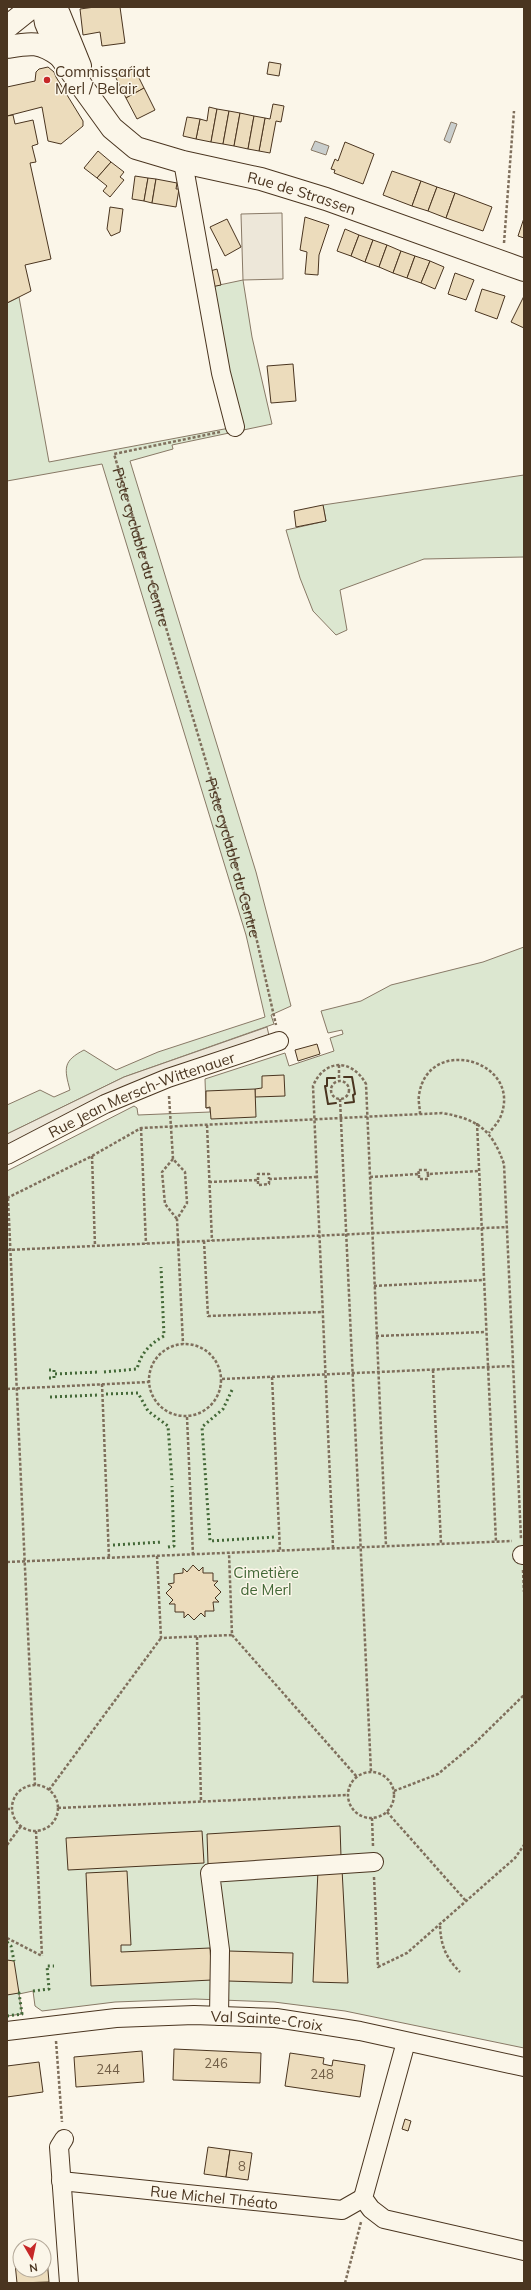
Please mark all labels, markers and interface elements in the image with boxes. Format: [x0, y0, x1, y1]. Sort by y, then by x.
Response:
place label: Commissariat Merl / Belair [55, 62, 150, 98]
marker: Commissariat Merl / Belair [42, 75, 52, 85]
street label: Rue de Strassen [246, 167, 359, 219]
street label: Piste cyclable du Centre [109, 465, 175, 629]
street label: Piste cyclable du Centre [202, 775, 265, 939]
street label: Rue Jean Mersch-Wittenauer [45, 1047, 238, 1141]
park label: Cimetière de Merl [233, 1563, 299, 1599]
street label: Val Sainte-Croix [210, 2006, 324, 2035]
house number: 246 [204, 2055, 228, 2071]
house number: 244 [96, 2061, 120, 2077]
house number: 248 [310, 2066, 334, 2082]
house number: 8 [238, 2158, 246, 2174]
street label: Rue Michel Théato [149, 2181, 279, 2213]
north arrow [12, 2238, 52, 2278]
text: N [28, 2260, 39, 2275]

